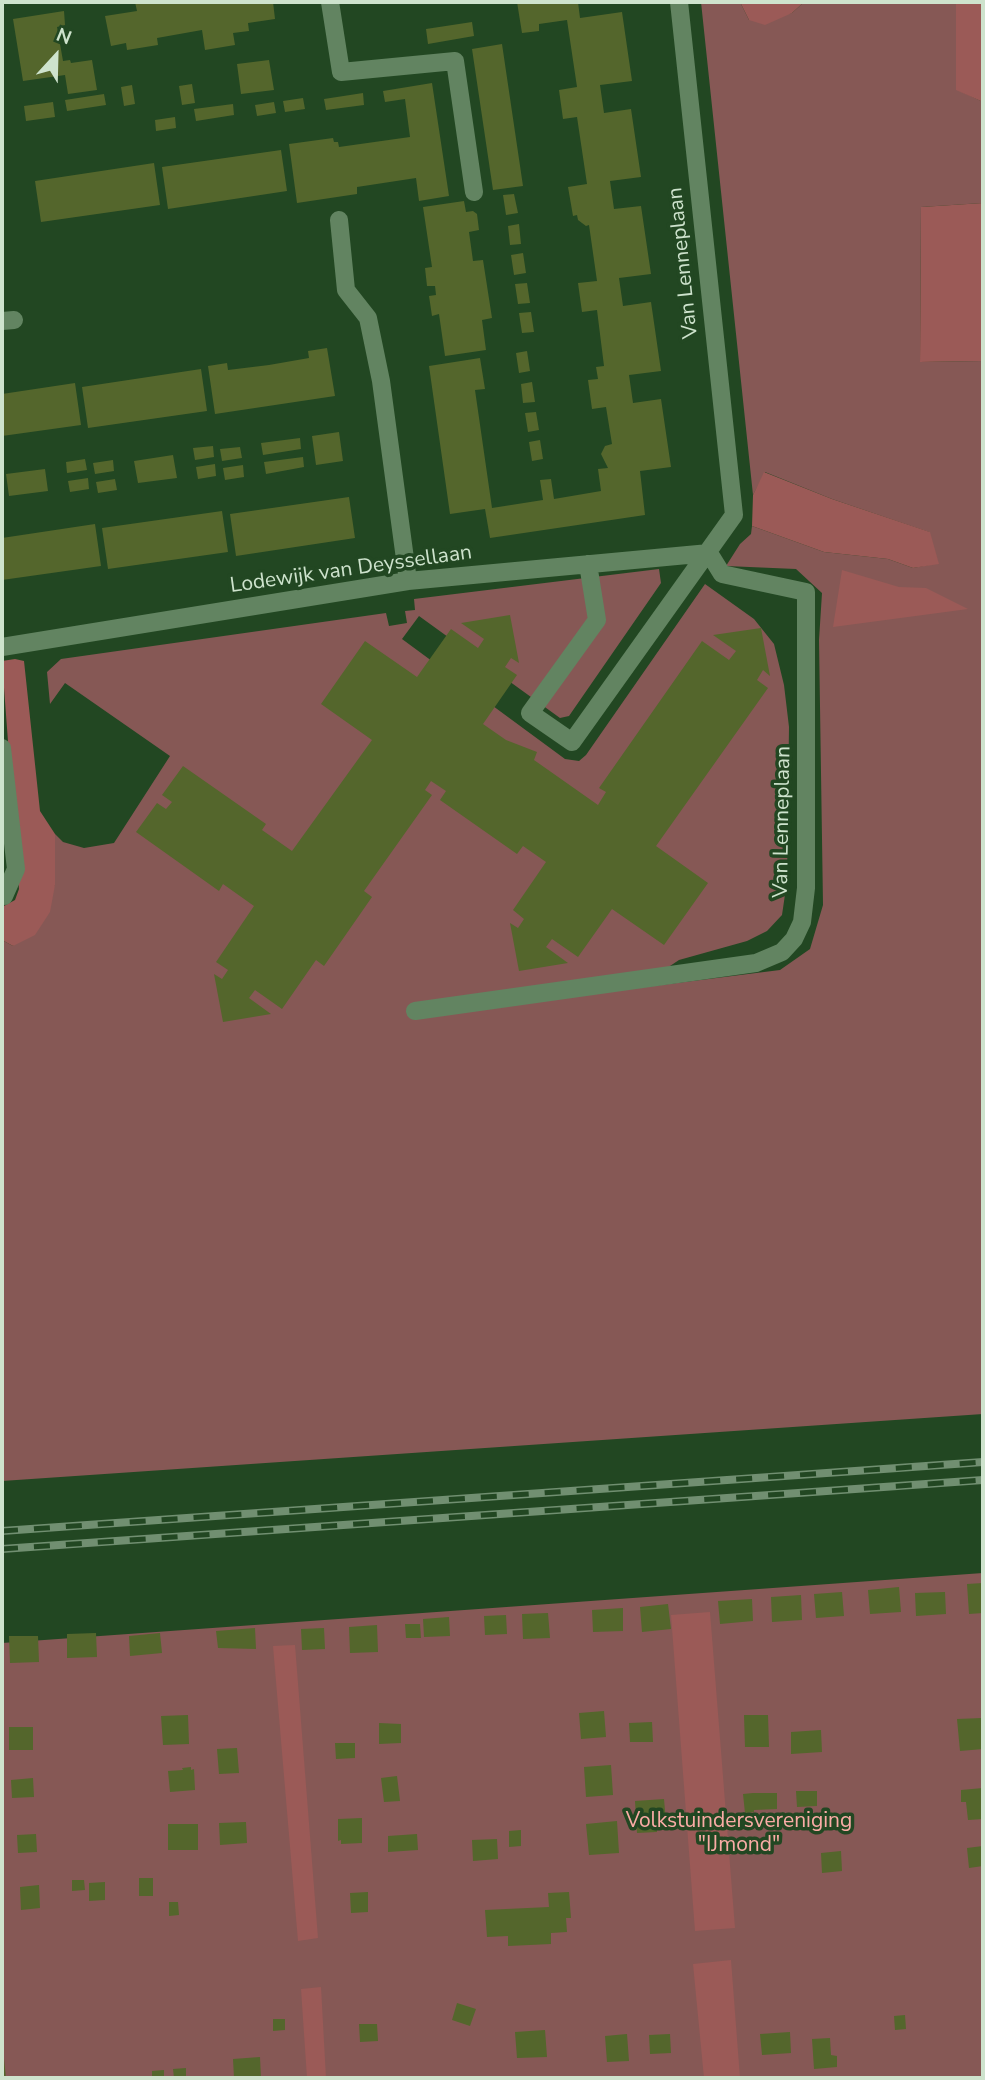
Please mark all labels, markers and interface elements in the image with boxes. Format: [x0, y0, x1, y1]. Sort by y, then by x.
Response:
north arrow [21, 21, 91, 91]
text: N [52, 22, 75, 51]
street label: Van Lenneplaan [664, 186, 704, 340]
street label: Lodewijk van Deyssellaan [228, 541, 474, 599]
street label: Van Lenneplaan [769, 746, 797, 898]
park label: Volkstuindersvereniging "IJmond" [626, 1809, 852, 1859]

